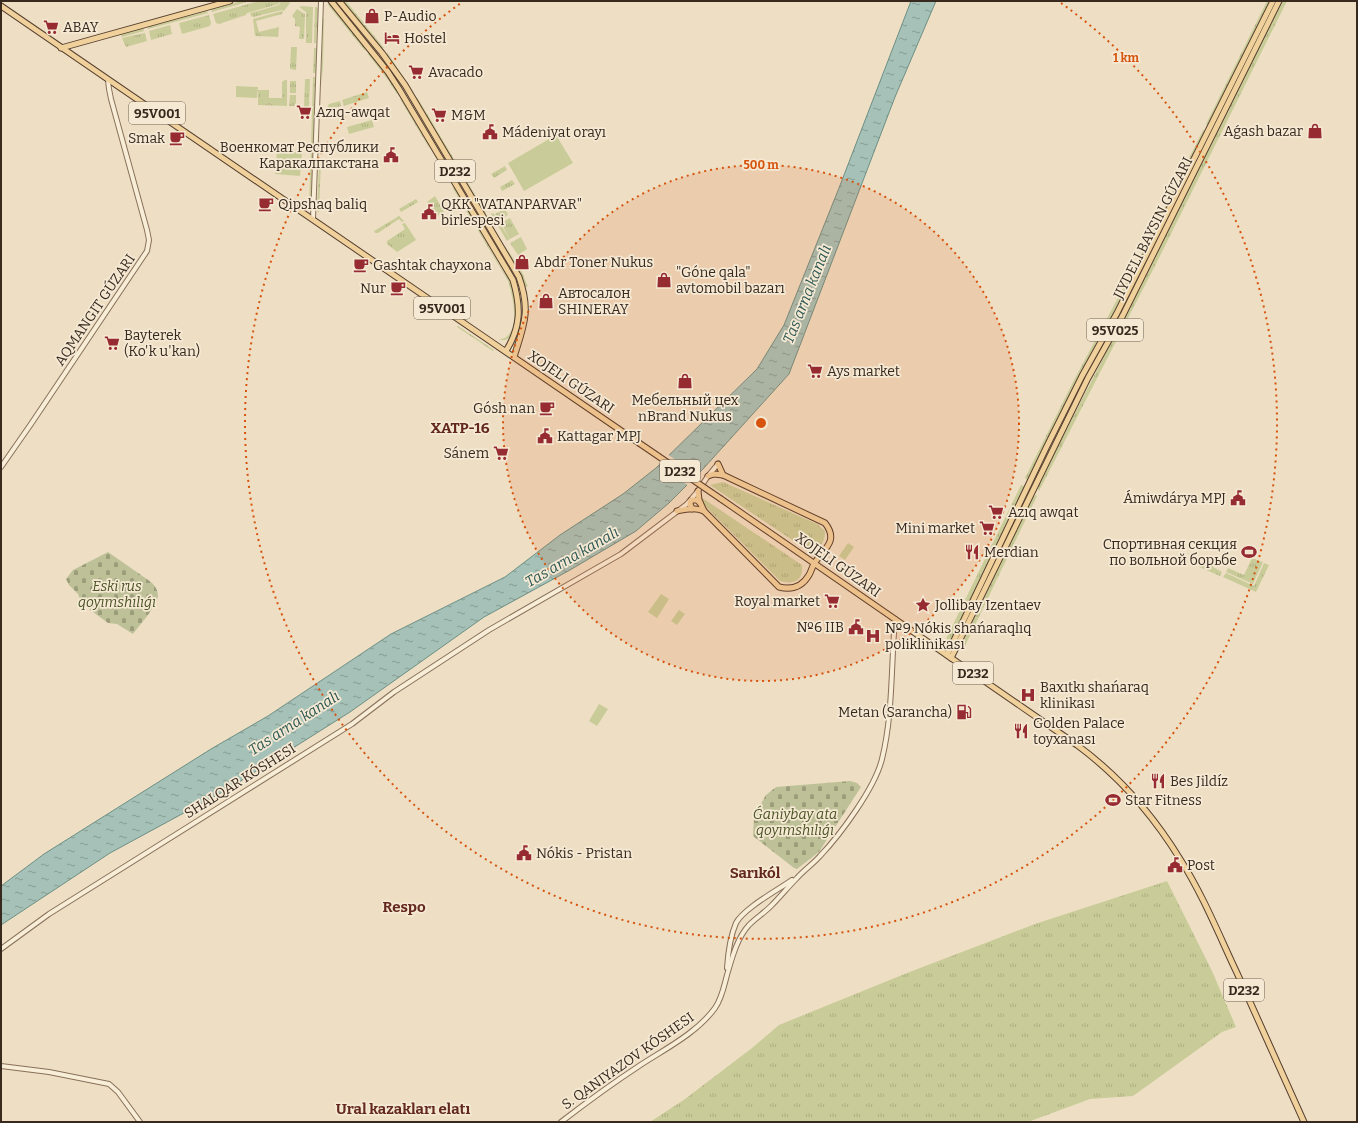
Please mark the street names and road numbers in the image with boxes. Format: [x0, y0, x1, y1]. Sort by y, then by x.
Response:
road number: 95V001 [129, 102, 185, 124]
street label: JIYDELI BAYSIN GÚZARI [1108, 154, 1196, 303]
road number: D232 [435, 160, 475, 182]
street label: AQMANGIT GÚZARI [50, 250, 139, 369]
road number: 95V001 [414, 297, 470, 319]
road number: 95V025 [1087, 319, 1143, 341]
street label: XOJELI GÚZARI [525, 346, 618, 417]
road number: D232 [660, 460, 700, 482]
street label: XOJELI GÚZARI [792, 528, 885, 601]
road number: D232 [953, 662, 993, 684]
street label: SHALQAR KÓSHESI [181, 739, 299, 822]
road number: D232 [1224, 979, 1264, 1001]
street label: S. QANIYAZOV KÓSHESI [558, 1008, 697, 1113]

